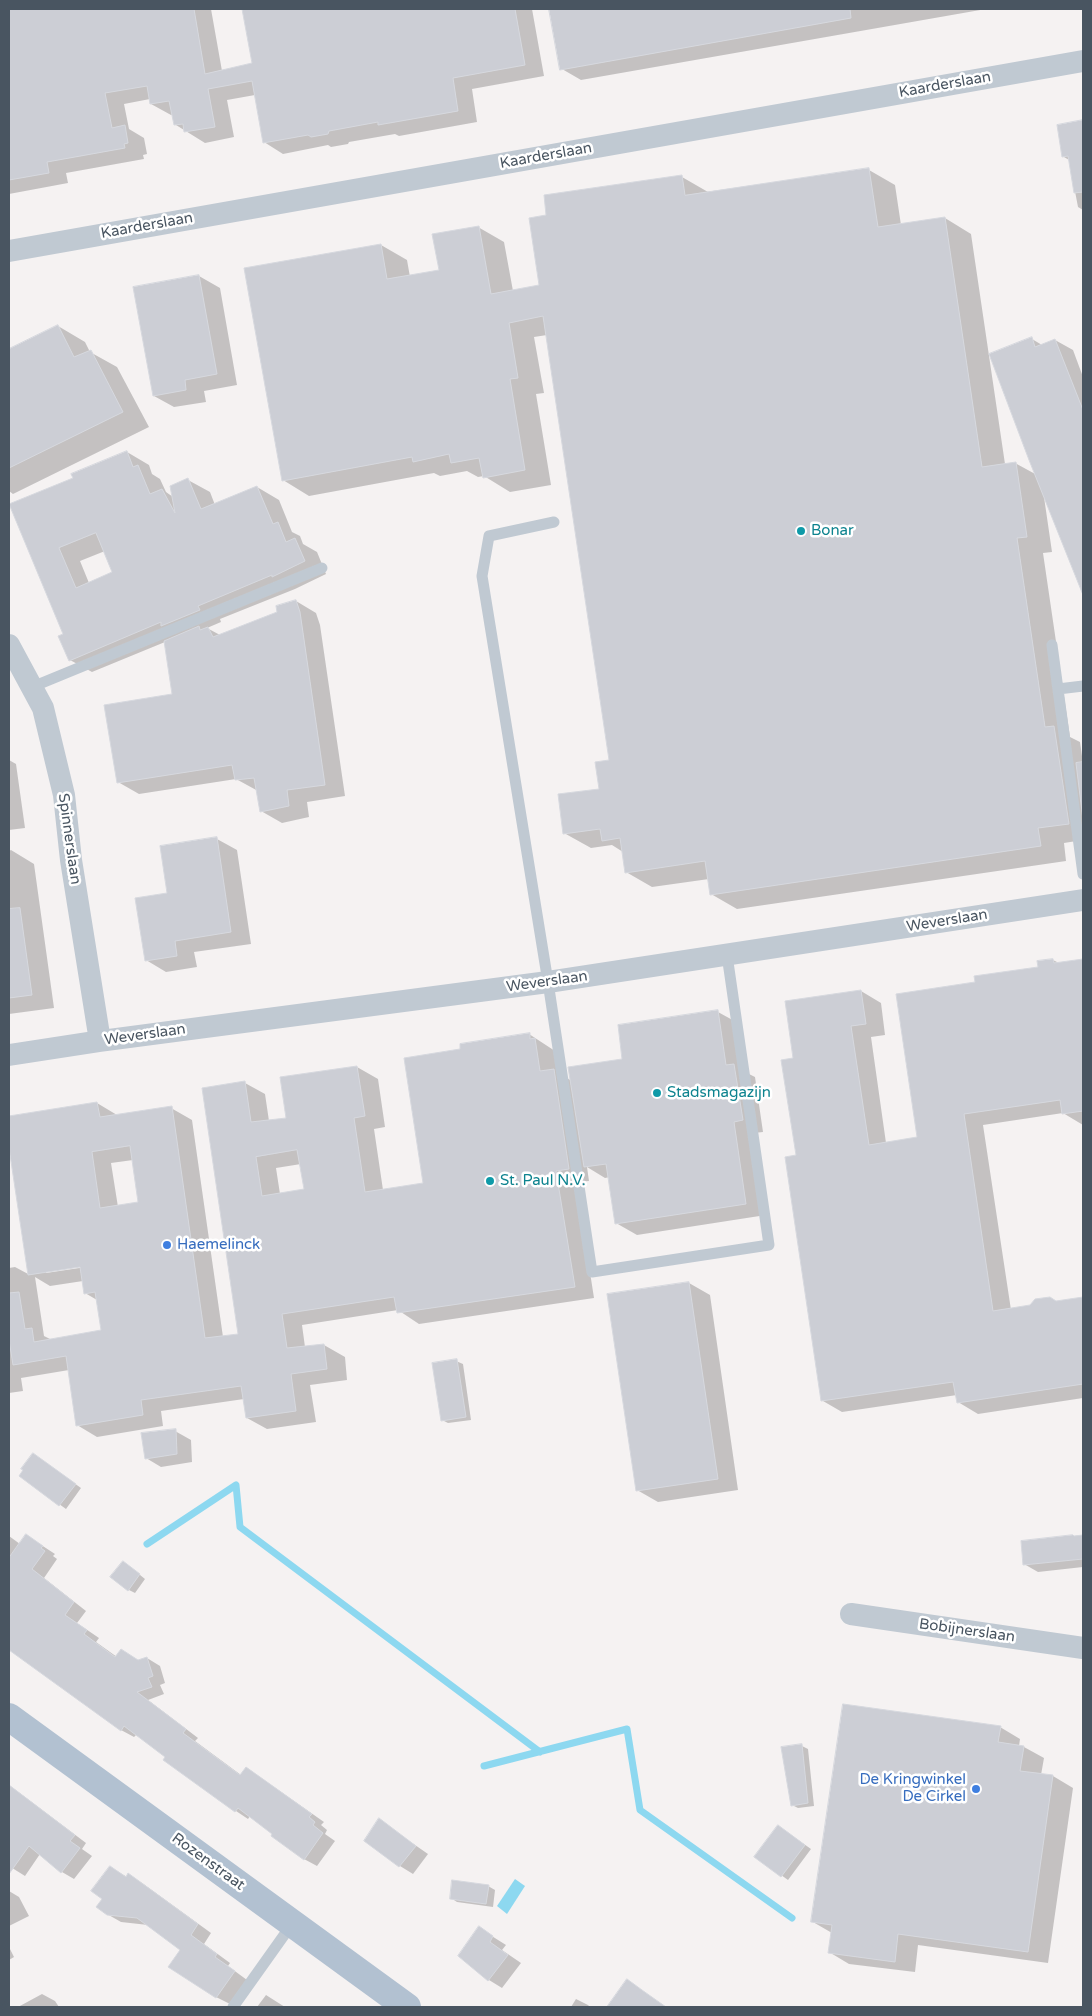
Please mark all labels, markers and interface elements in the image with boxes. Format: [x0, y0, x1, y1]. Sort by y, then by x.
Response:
street label: Kaarderslaan [898, 68, 992, 102]
street label: Kaarderslaan [499, 139, 593, 173]
street label: Kaarderslaan [100, 209, 194, 243]
place label: Bonar [811, 522, 854, 540]
marker: Bonar [795, 525, 807, 537]
street label: Spinnerslaan [54, 792, 84, 886]
street label: Weverslaan [905, 906, 989, 936]
street label: Weverslaan [505, 967, 589, 997]
street label: Weverslaan [103, 1020, 187, 1050]
place label: Stadsmagazijn [667, 1084, 771, 1102]
marker: Stadsmagazijn [651, 1087, 663, 1099]
place label: St. Paul N.V. [500, 1172, 586, 1190]
marker: St. Paul N.V. [484, 1175, 496, 1187]
place label: Haemelinck [177, 1236, 260, 1254]
marker: Haemelinck [161, 1239, 173, 1251]
street label: Bobijnerslaan [918, 1615, 1016, 1647]
place label: De Kringwinkel De Cirkel [859, 1771, 966, 1806]
marker: De Kringwinkel De Cirkel [970, 1783, 982, 1795]
street label: Rozenstraat [168, 1829, 248, 1895]

